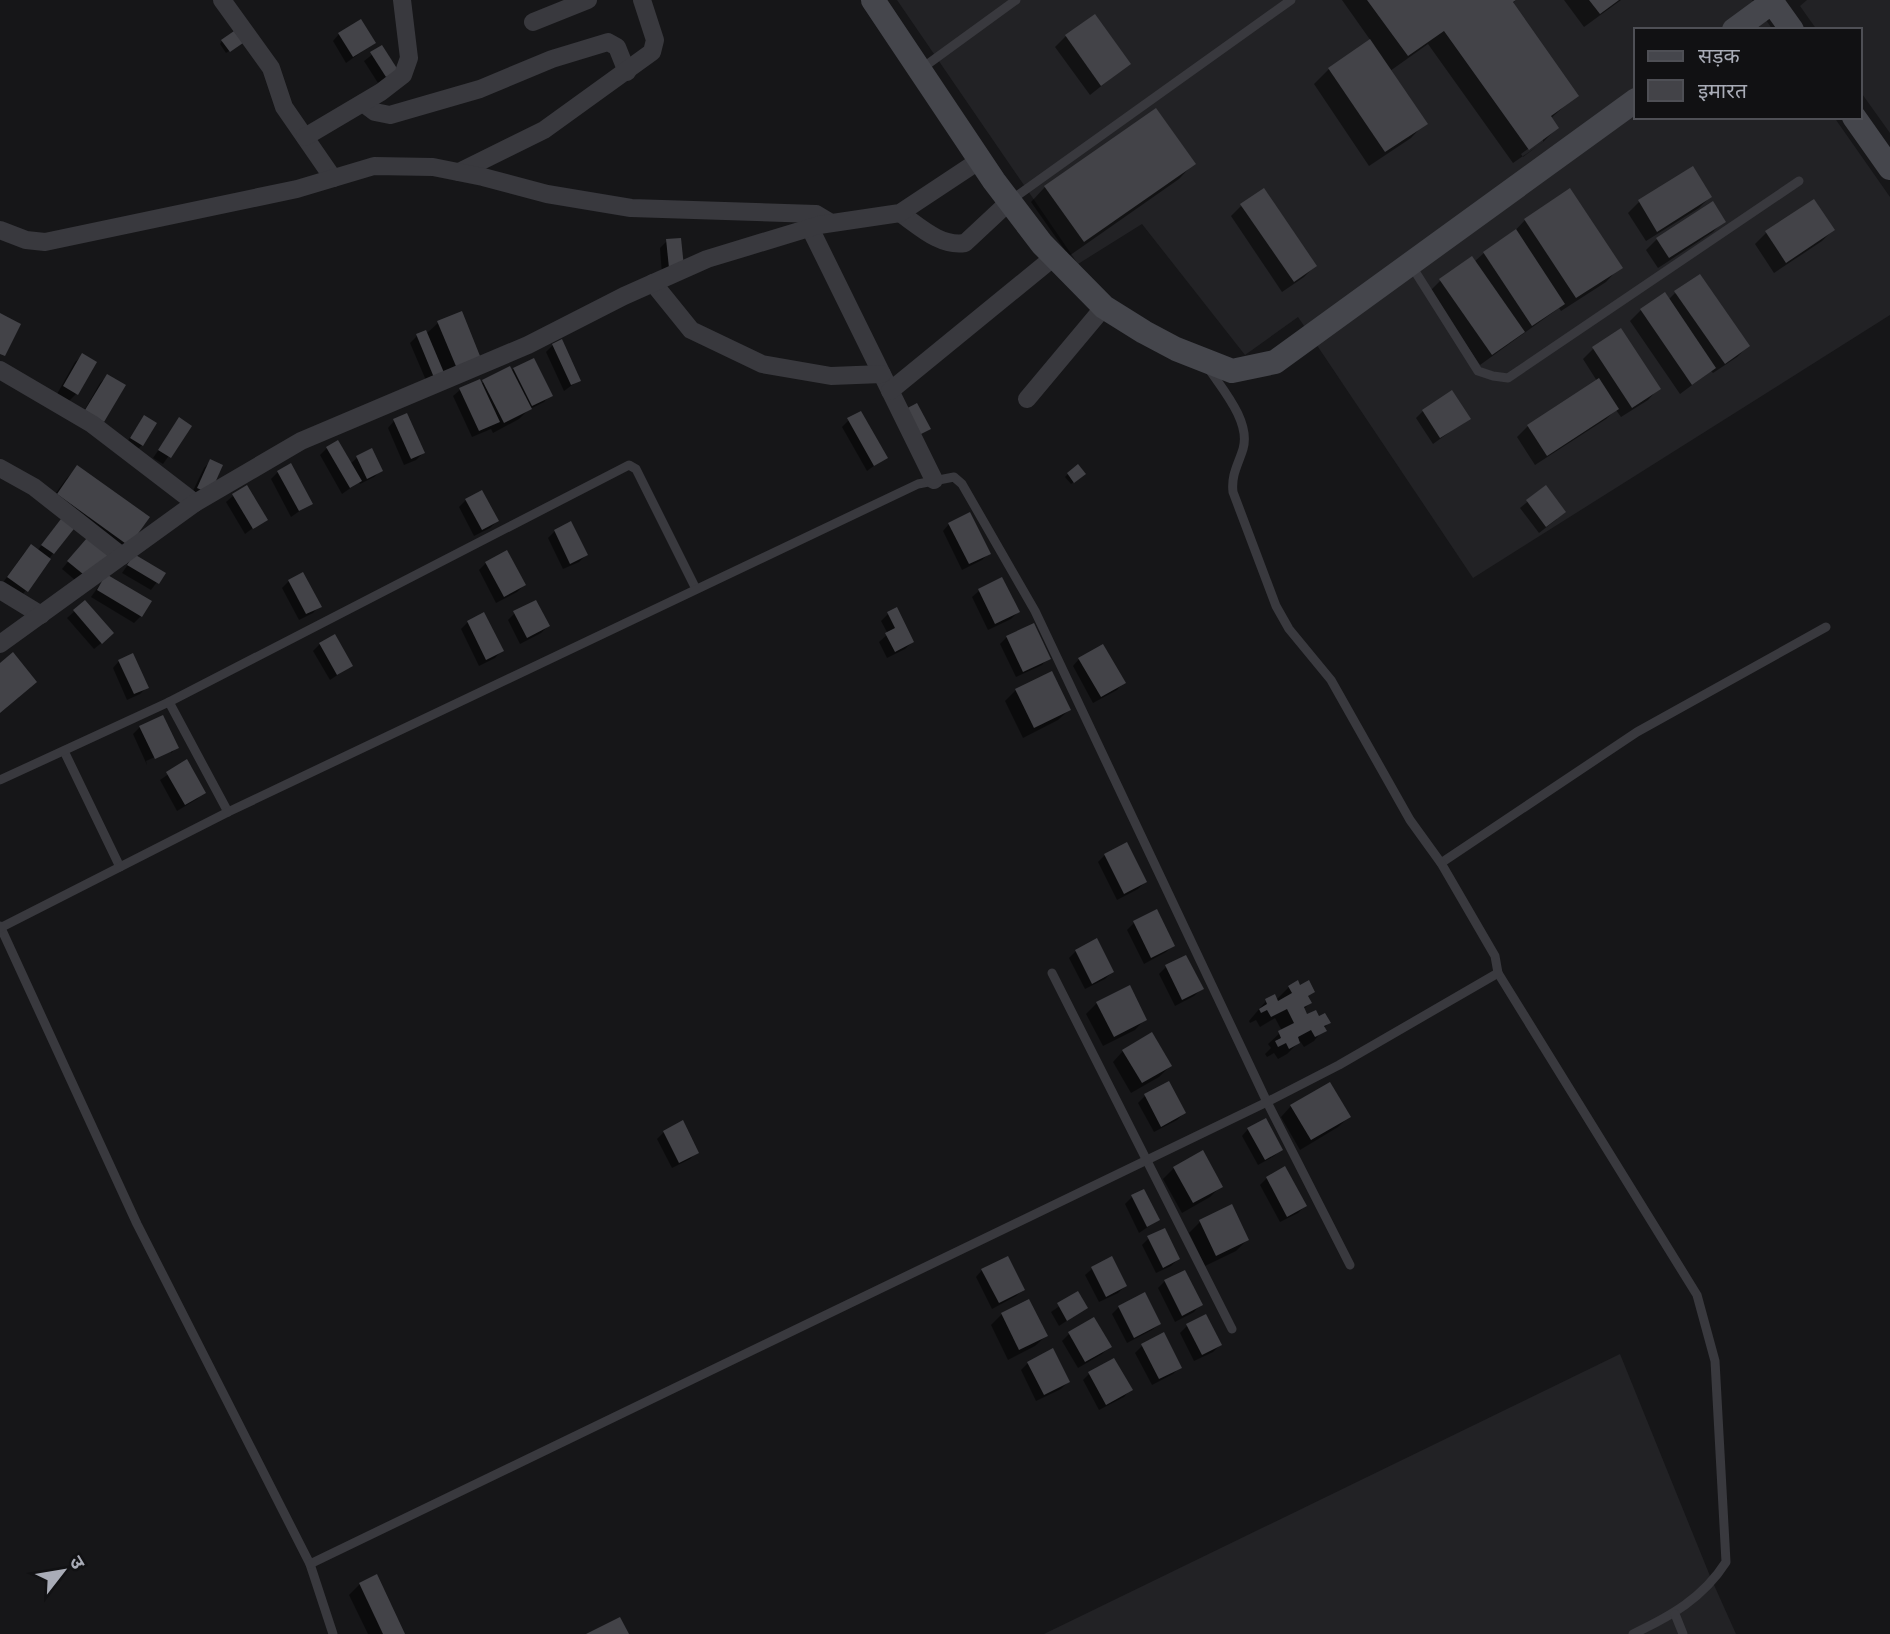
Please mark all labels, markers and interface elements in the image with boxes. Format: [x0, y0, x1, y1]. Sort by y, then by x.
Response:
legend [1634, 28, 1862, 119]
text: सड़क [1698, 43, 1740, 68]
text: इमारत [1698, 78, 1748, 103]
north arrow [28, 1536, 98, 1606]
text: उ [64, 1552, 90, 1574]

